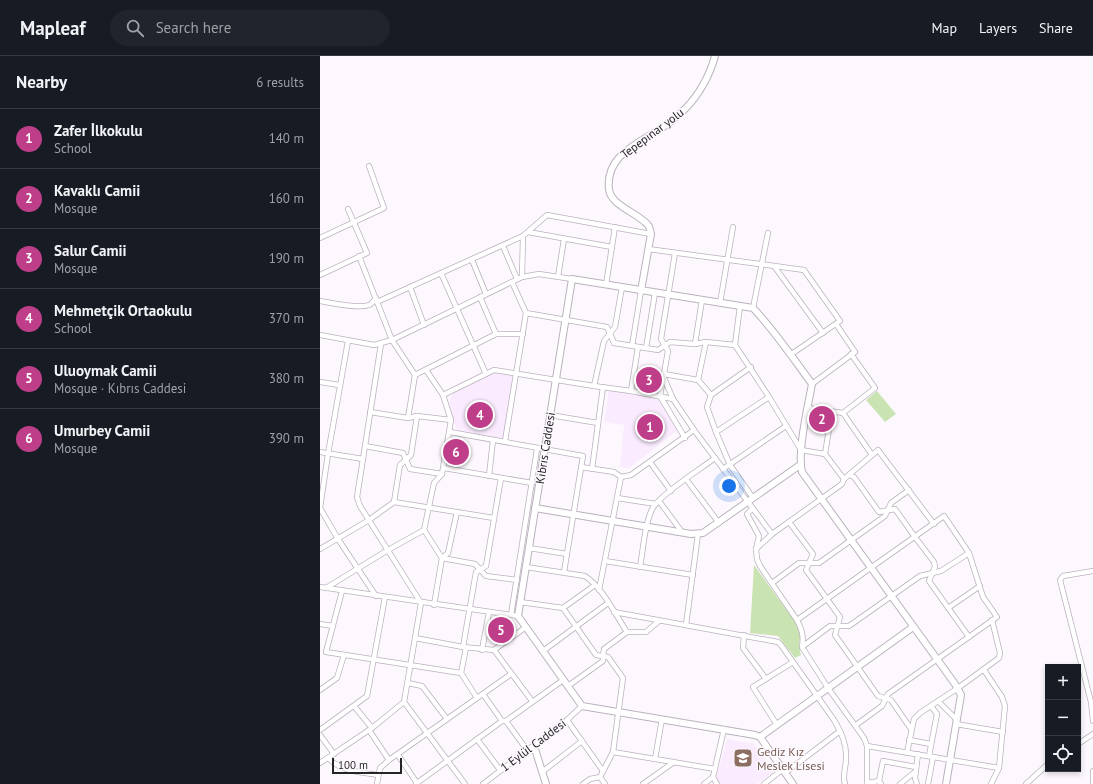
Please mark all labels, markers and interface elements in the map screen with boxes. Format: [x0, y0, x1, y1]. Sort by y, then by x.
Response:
search box [110, 10, 390, 46]
text: Mapleaf [20, 16, 86, 40]
icon: search [124, 17, 146, 39]
text: Search here [156, 18, 231, 37]
text: Map [931, 19, 957, 37]
text: Layers [979, 19, 1017, 37]
text: Share [1039, 19, 1073, 37]
text: Nearby [16, 71, 67, 93]
text: 6 results [256, 74, 304, 91]
street label: Tepepınar yolu [618, 104, 686, 162]
text: Zafer İlkokulu [54, 121, 143, 140]
text: 1 [25, 130, 33, 147]
text: 140 m [269, 130, 304, 147]
text: School [54, 140, 92, 157]
text: Kavaklı Camii [54, 181, 140, 200]
text: 2 [25, 190, 33, 207]
text: 160 m [269, 190, 304, 207]
text: Mosque [54, 200, 97, 217]
text: Salur Camii [54, 241, 127, 260]
text: 3 [25, 250, 33, 267]
text: 190 m [269, 250, 304, 267]
text: Mosque [54, 260, 97, 277]
text: Mehmetçik Ortaokulu [54, 301, 192, 320]
text: 4 [25, 310, 33, 327]
text: 370 m [269, 310, 304, 327]
text: School [54, 320, 92, 337]
text: Uluoymak Camii [54, 361, 157, 380]
pin: 3 [636, 365, 662, 395]
text: 5 [25, 370, 33, 387]
text: 380 m [269, 370, 304, 387]
text: Mosque · Kıbrıs Caddesi [54, 380, 186, 397]
pin: 4 [467, 400, 493, 430]
pin: 2 [809, 404, 835, 434]
street label: Kıbrıs Caddesi [532, 411, 558, 485]
pin: 1 [637, 412, 663, 442]
text: Umurbey Camii [54, 421, 150, 440]
text: 6 [25, 430, 33, 447]
text: 390 m [269, 430, 304, 447]
pin: 6 [443, 437, 469, 467]
text: Mosque [54, 440, 97, 457]
your location [719, 476, 739, 496]
pin: 5 [488, 615, 514, 645]
map controls [1045, 664, 1081, 772]
button: + [1045, 664, 1081, 700]
button: − [1045, 700, 1081, 736]
street label: 1 Eylül Caddesi [497, 715, 569, 775]
button: locate [1045, 736, 1081, 772]
place label: Gediz Kız Meslek Lisesi [757, 744, 825, 773]
school or university icon: Gediz Kız Meslek Lisesi [732, 747, 754, 769]
scale bar [332, 756, 402, 775]
text: 100 m [338, 758, 368, 772]

